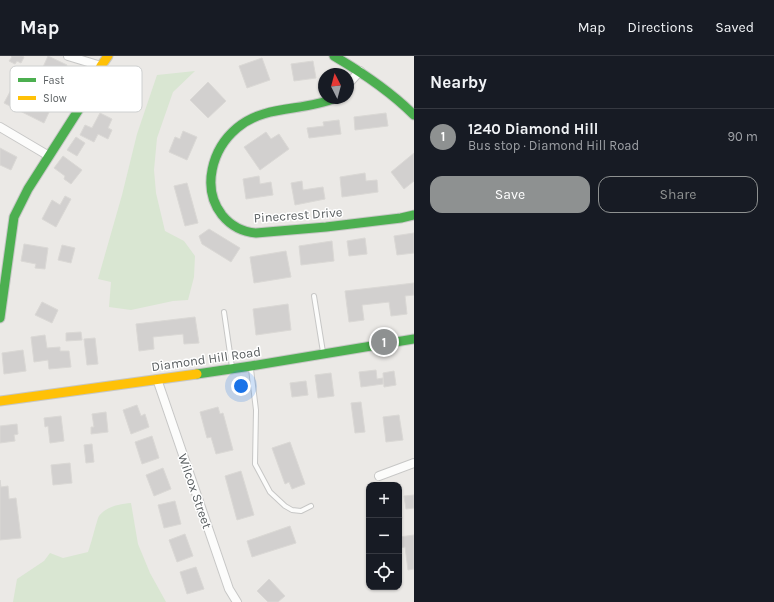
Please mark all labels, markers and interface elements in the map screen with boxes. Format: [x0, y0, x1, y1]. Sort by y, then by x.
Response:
text: Map [20, 17, 59, 39]
text: Map [578, 19, 606, 36]
text: Directions [628, 19, 693, 36]
text: Saved [715, 19, 754, 36]
legend [10, 66, 142, 112]
north arrow [318, 68, 354, 104]
text: Nearby [430, 72, 487, 92]
text: Fast [43, 74, 64, 87]
text: Slow [43, 92, 67, 105]
text: 1240 Diamond Hill [468, 120, 598, 138]
text: 1 [441, 129, 445, 144]
text: 90 m [727, 129, 758, 144]
text: Bus stop · Diamond Hill Road [468, 138, 639, 153]
button: Save [430, 176, 590, 213]
button: Share [598, 176, 758, 213]
street label: Pinecrest Drive [253, 204, 343, 226]
pin: 1 [371, 327, 397, 357]
street label: Diamond Hill Road [150, 344, 262, 374]
your location [231, 376, 251, 396]
street label: Wilcox Street [175, 452, 215, 531]
map controls [366, 482, 402, 590]
button: + [366, 482, 402, 518]
button: − [366, 518, 402, 554]
button: locate [366, 554, 402, 590]

